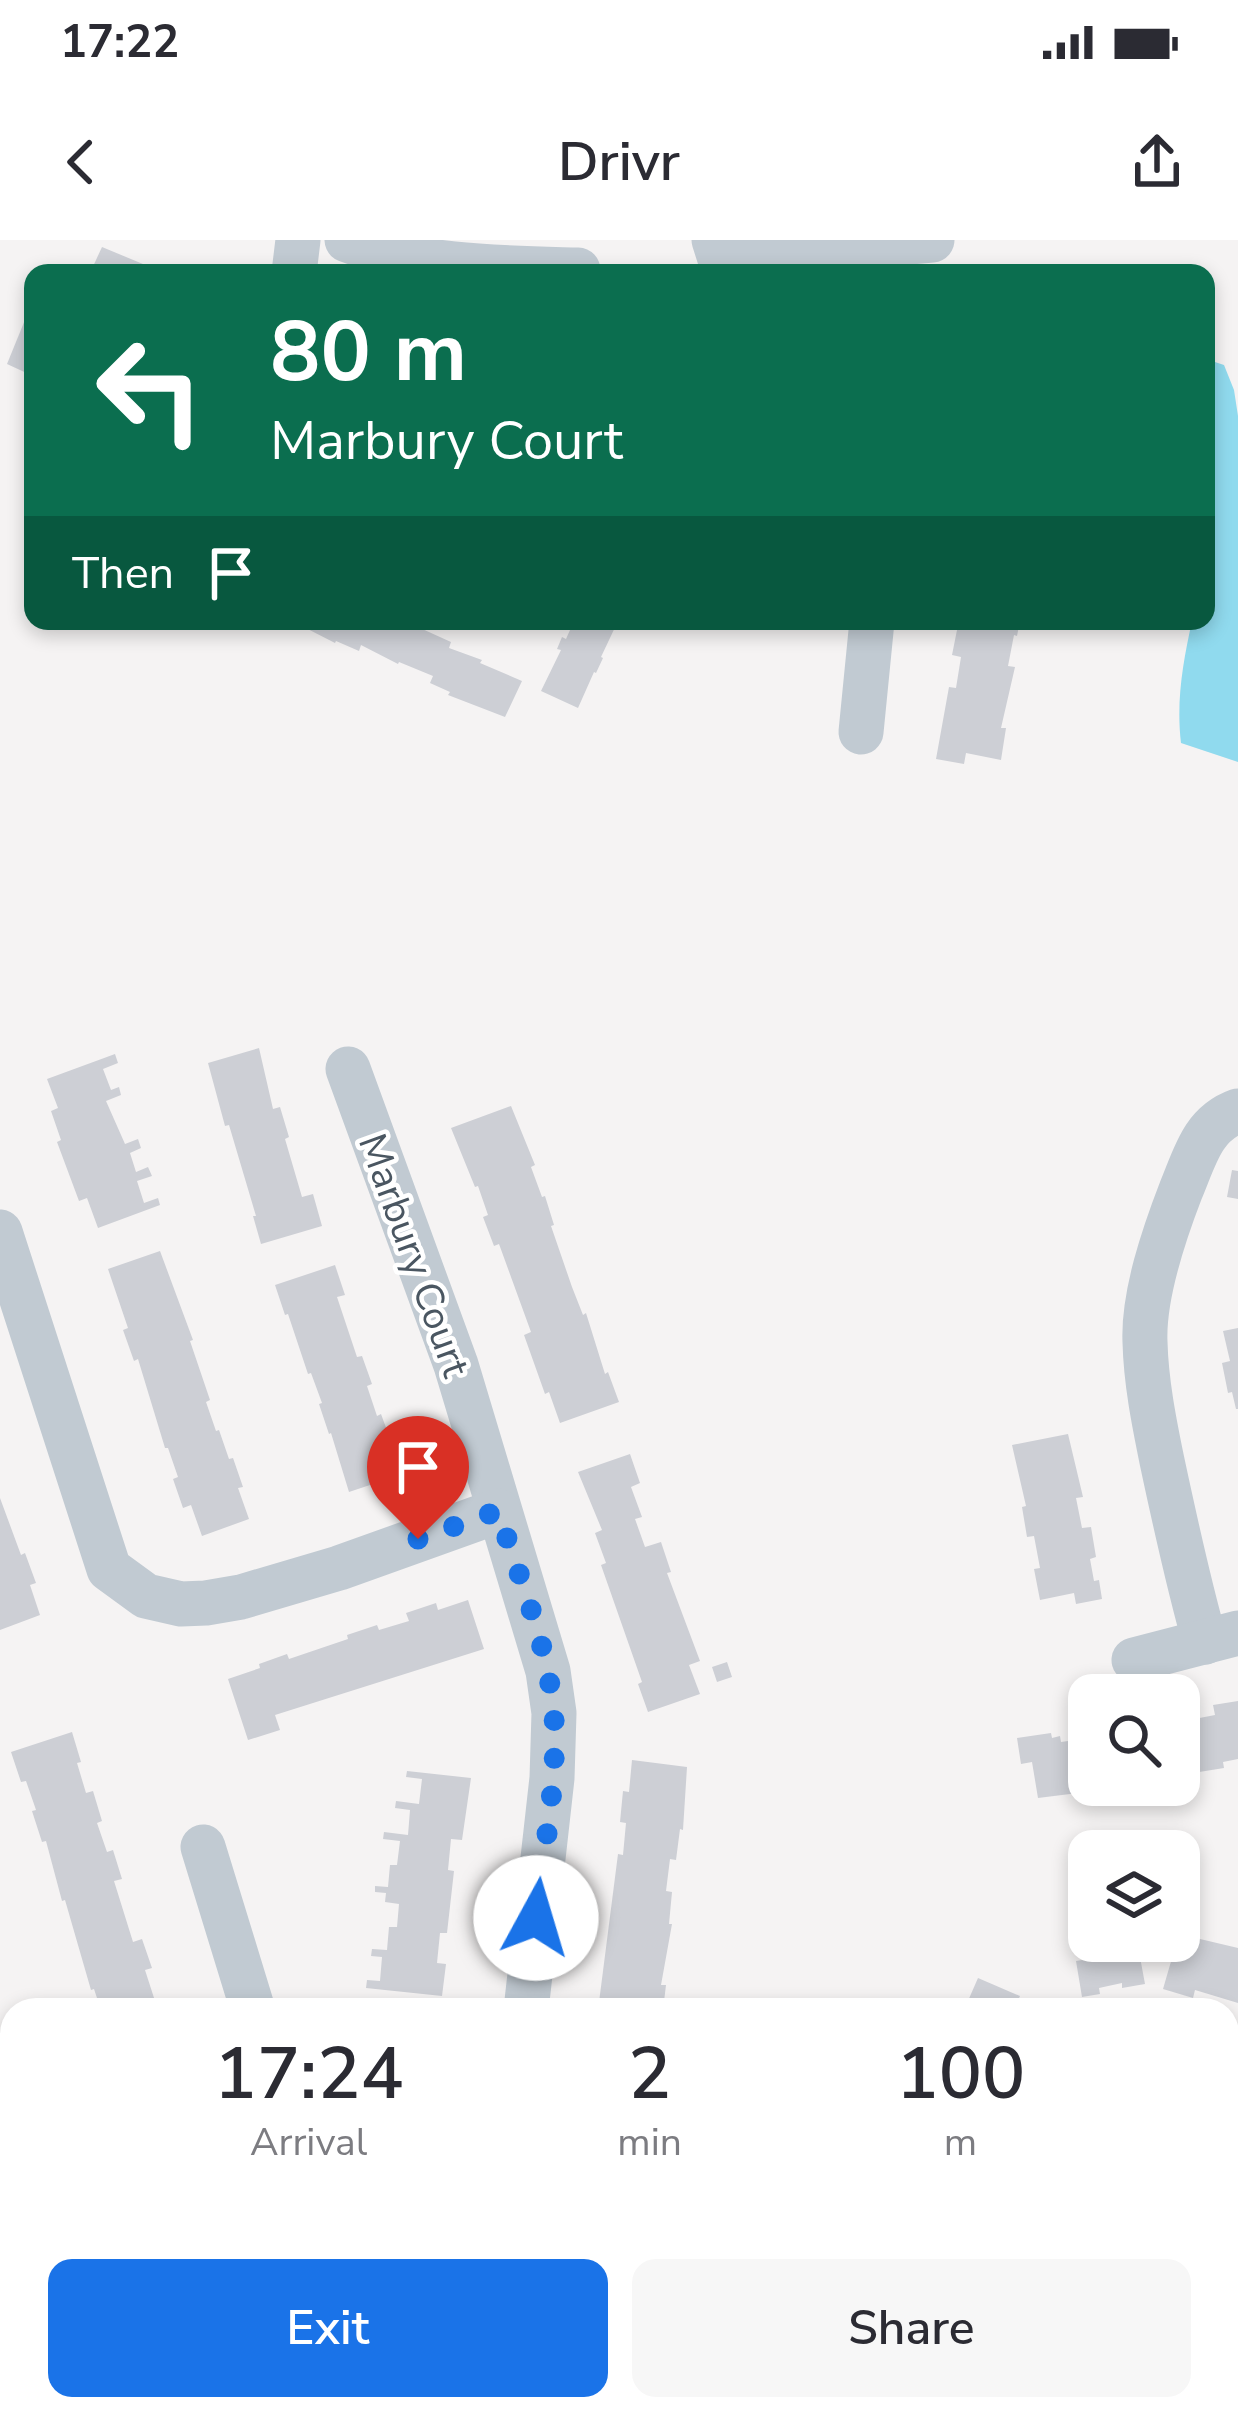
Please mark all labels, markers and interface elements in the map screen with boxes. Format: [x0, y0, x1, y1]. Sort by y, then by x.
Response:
text: 17:22 [60, 12, 179, 73]
text: Drivr [558, 125, 680, 199]
icon: back [48, 129, 114, 195]
icon: share [1124, 129, 1190, 195]
text: 80 m [270, 295, 467, 410]
icon: left [72, 312, 228, 468]
text: Marbury Court [270, 404, 623, 478]
icon: arrive [198, 540, 264, 606]
text: Then [72, 543, 174, 604]
street label: Marbury Court [345, 1127, 482, 1385]
pin [367, 1416, 469, 1539]
icon: arrive [385, 1434, 451, 1500]
map controls [1068, 1674, 1200, 1962]
button: search [1068, 1674, 1200, 1806]
button: layers [1068, 1830, 1200, 1962]
position arrow [473, 1855, 599, 1981]
text: 17:24 [214, 2025, 404, 2123]
text: 2 [628, 2025, 671, 2123]
text: 100 [896, 2025, 1025, 2123]
text: Arrival [250, 2116, 367, 2169]
text: min [617, 2116, 682, 2169]
text: m [944, 2116, 977, 2169]
button: Exit [48, 2259, 608, 2397]
button: Share [632, 2259, 1191, 2397]

